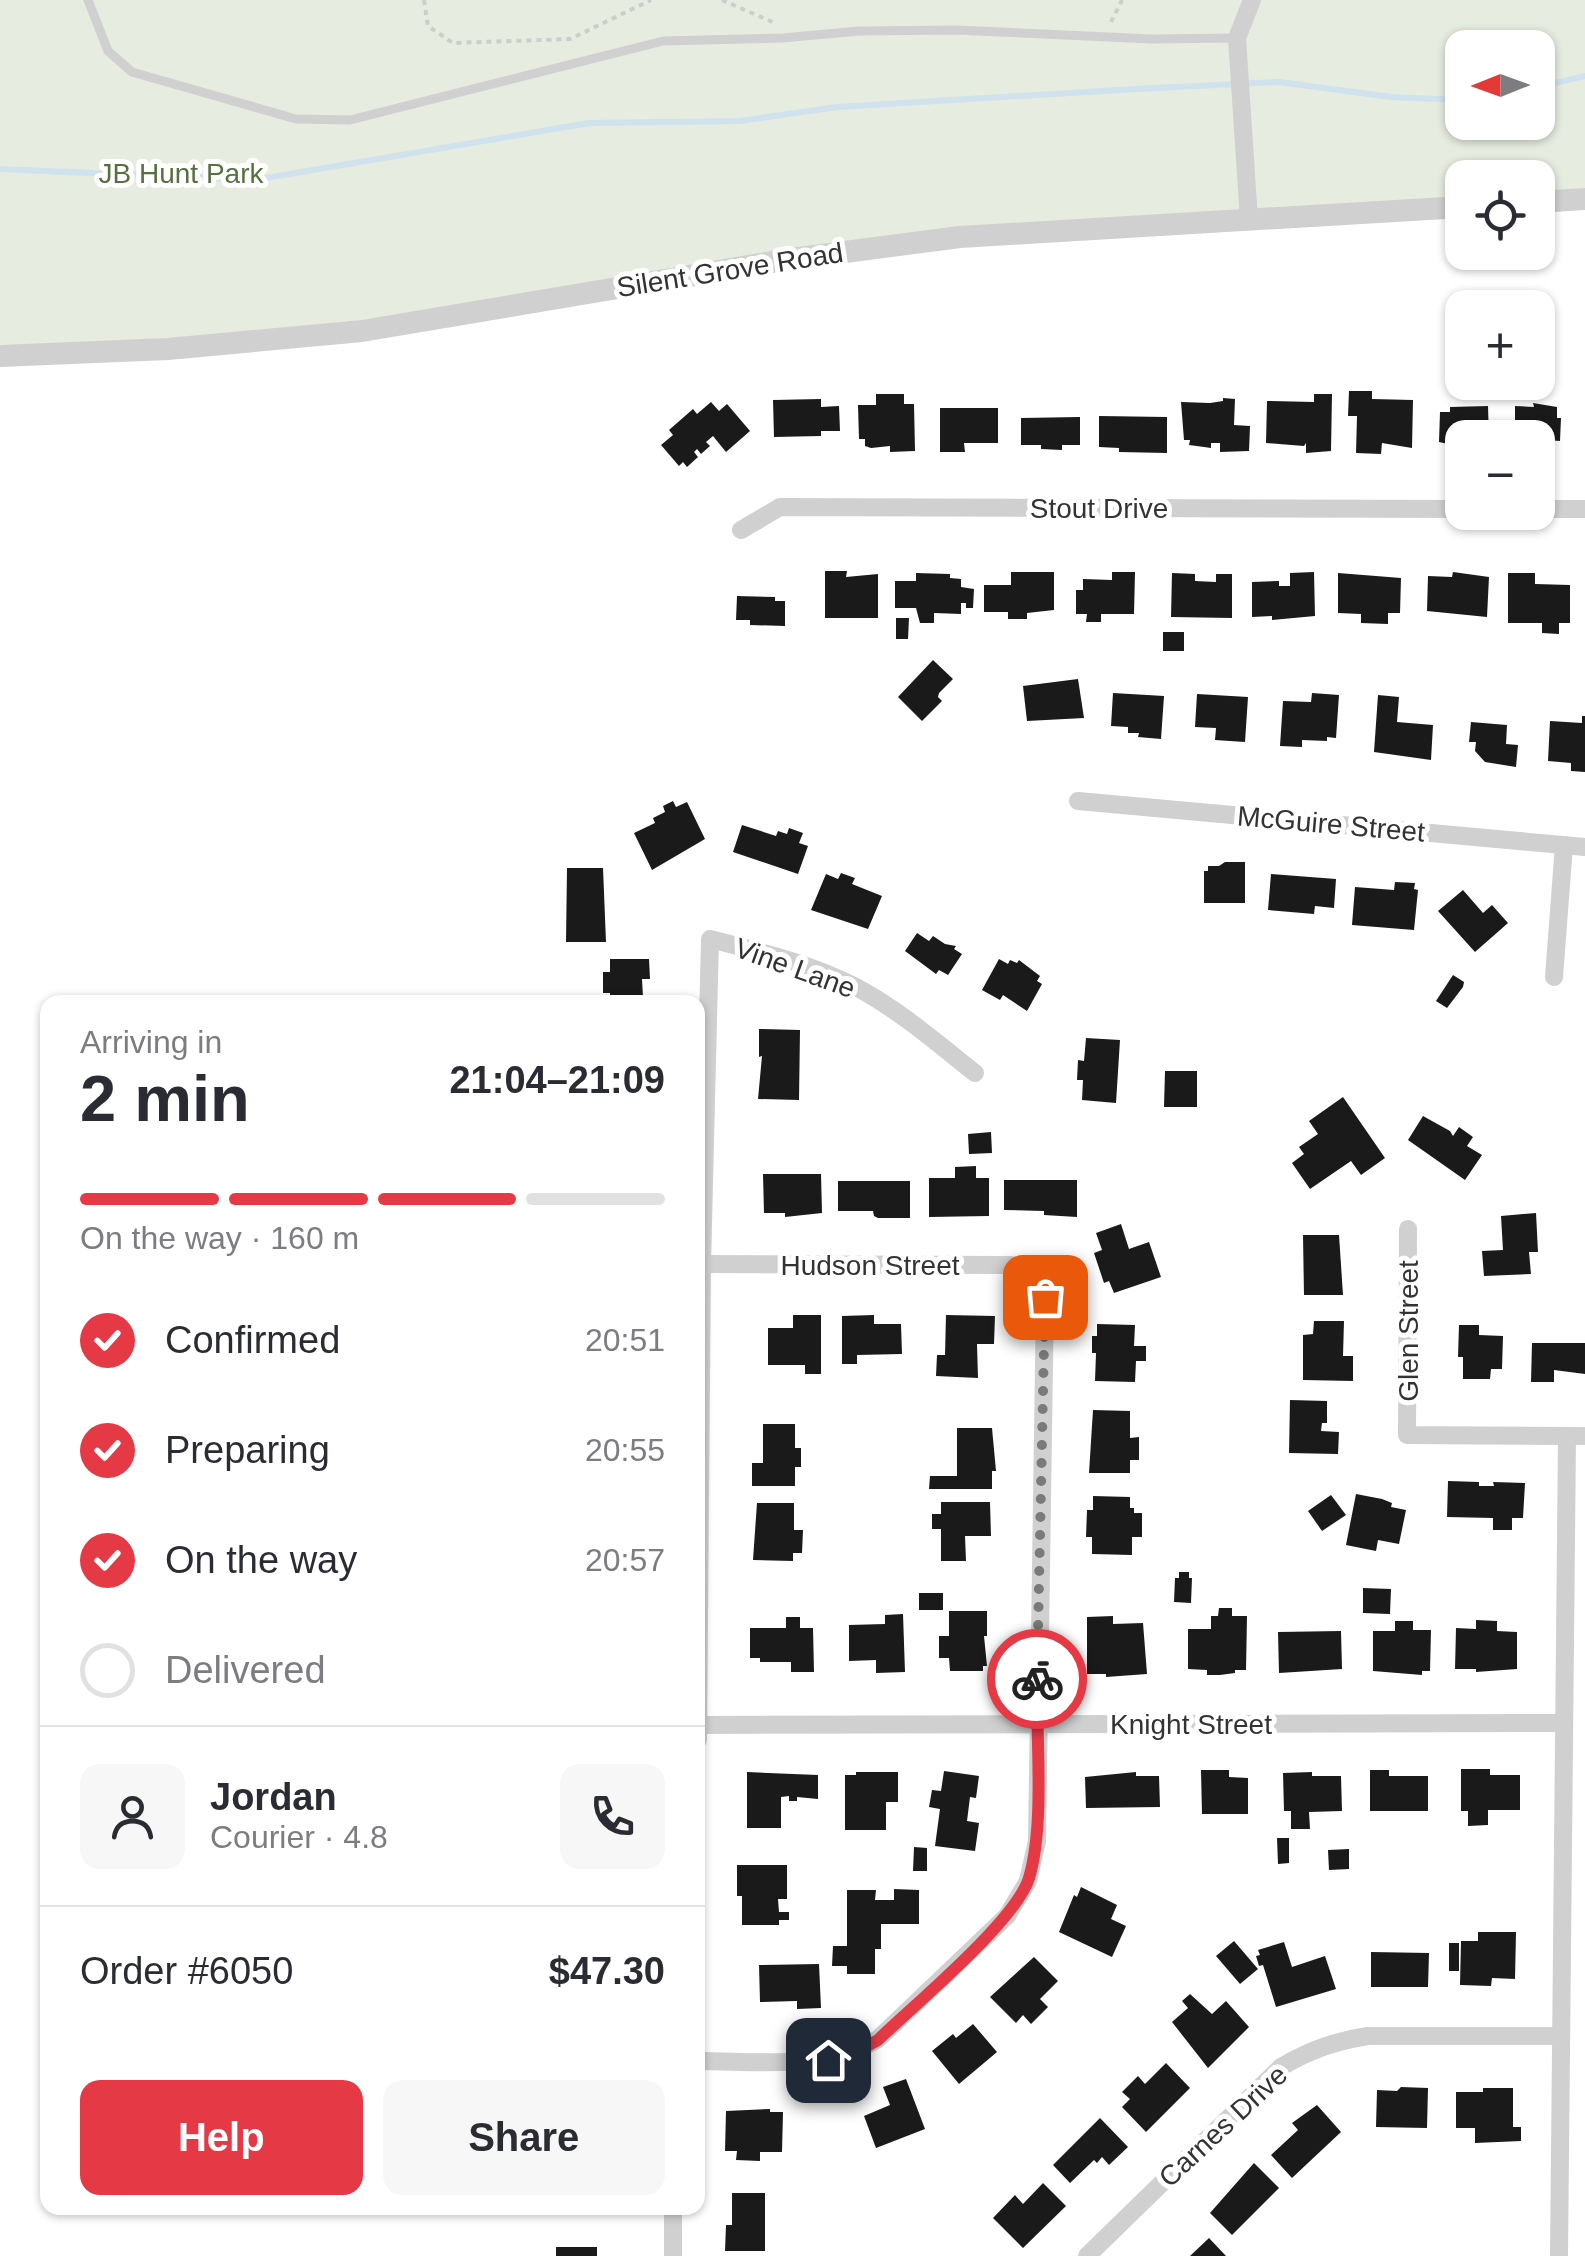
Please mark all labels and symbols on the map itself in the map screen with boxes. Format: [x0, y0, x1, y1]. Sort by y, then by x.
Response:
north arrow [1445, 30, 1555, 140]
park label: JB Hunt Park [99, 158, 264, 189]
street label: Silent Grove Road [615, 237, 845, 303]
street label: Stout Drive [1030, 493, 1168, 524]
street label: McGuire Street [1236, 800, 1426, 848]
street label: Vine Lane [731, 932, 859, 1004]
street label: Hudson Street [781, 1250, 960, 1281]
pin [1003, 1255, 1088, 1340]
street label: Glen Street [1393, 1260, 1424, 1402]
courier [987, 1629, 1087, 1729]
street label: Knight Street [1110, 1709, 1272, 1740]
pin [786, 2018, 871, 2103]
street label: Carnes Drive [1153, 2059, 1293, 2193]

